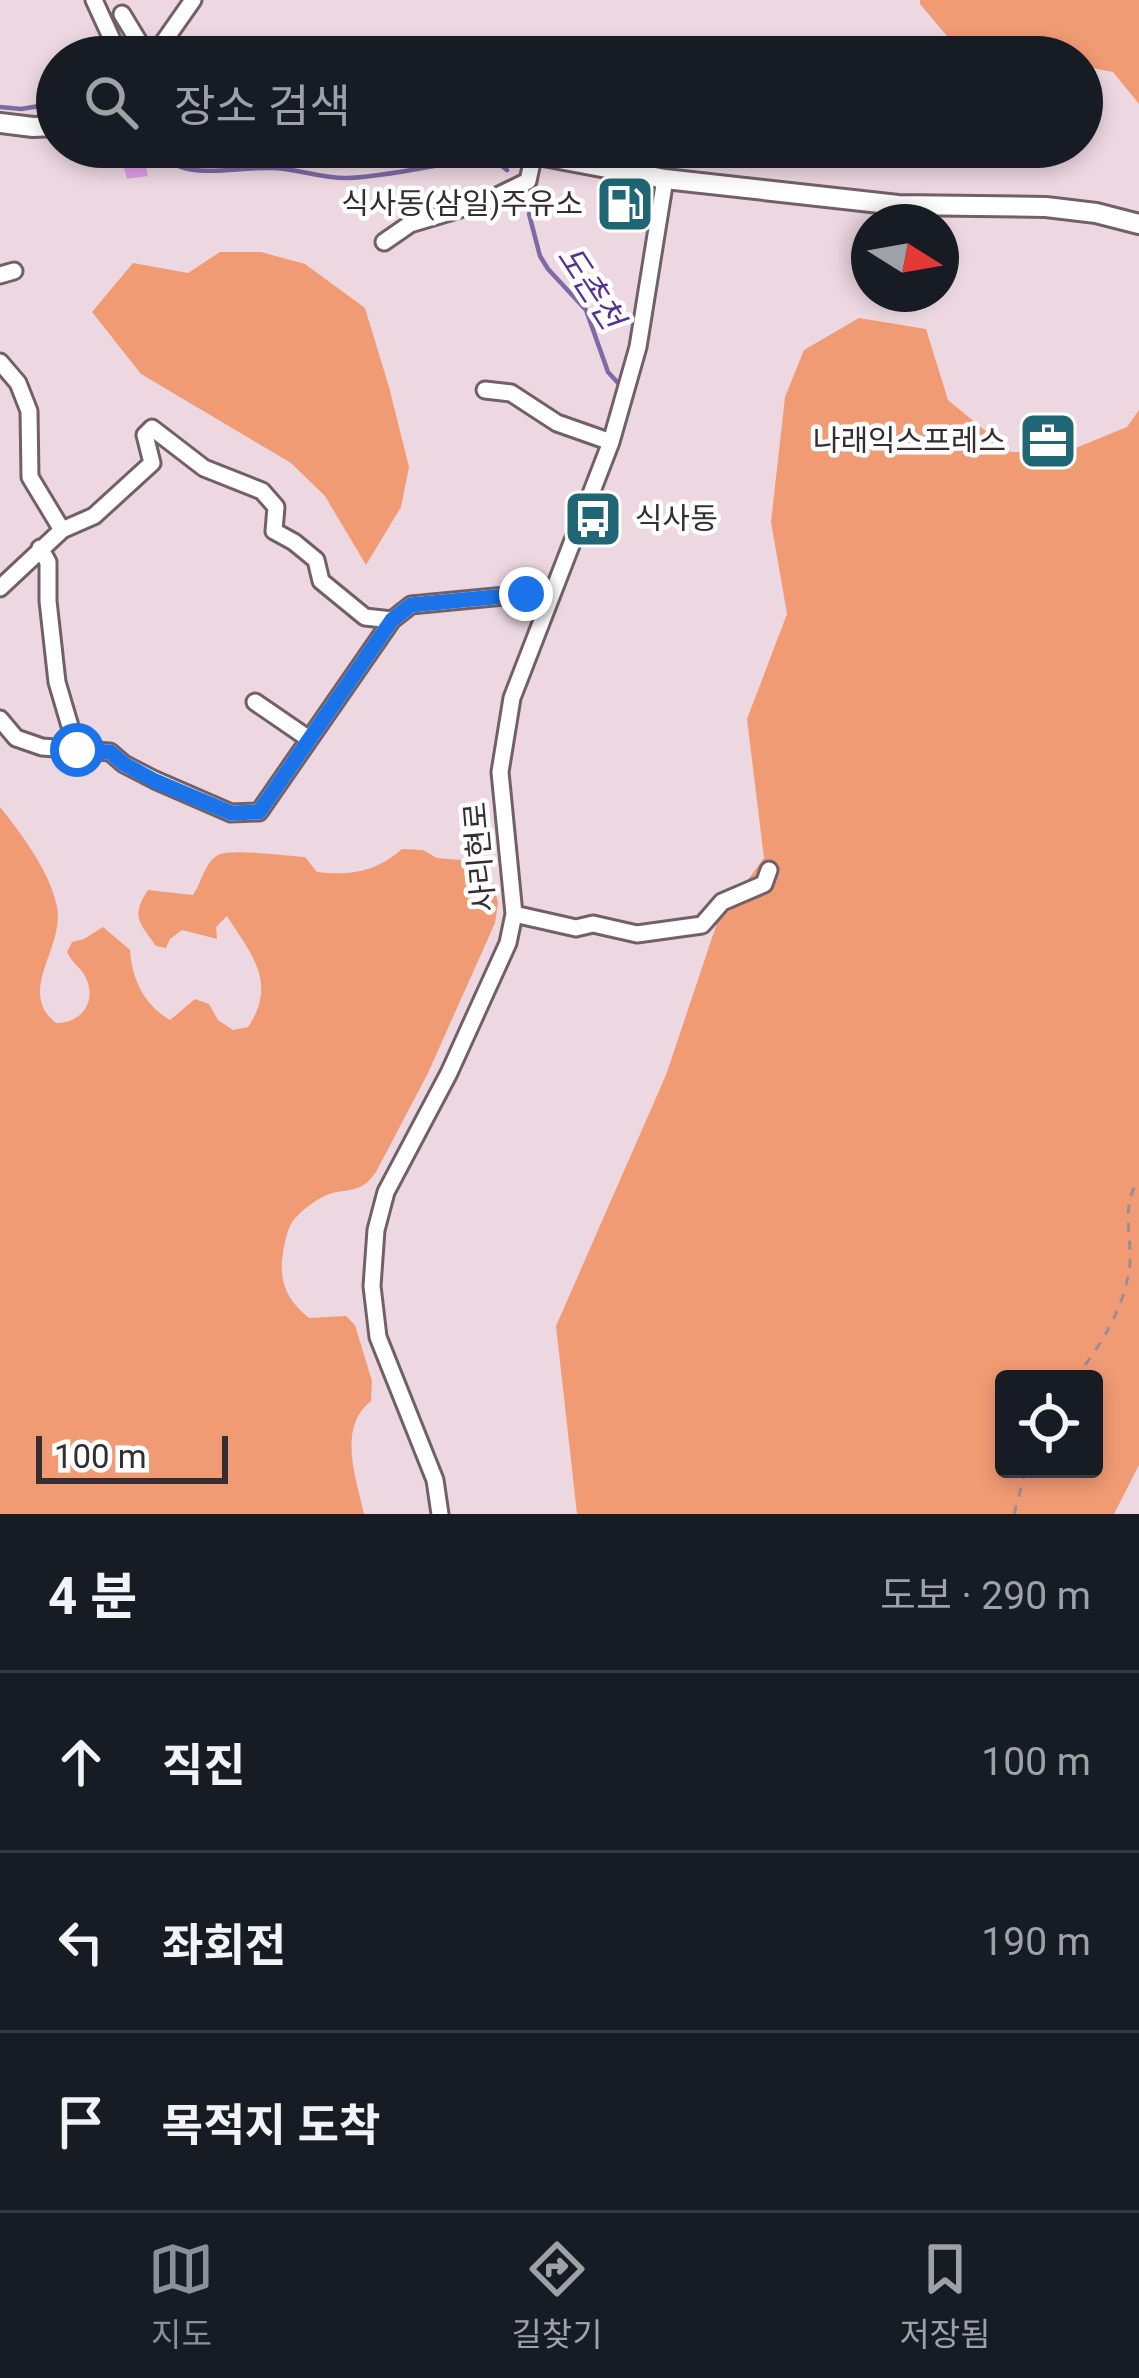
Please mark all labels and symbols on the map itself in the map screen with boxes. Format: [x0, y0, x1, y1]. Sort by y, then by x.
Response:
fuel station icon: 식사동(삼일)주유소 [594, 173, 656, 235]
place label: 식사동(삼일)주유소 [341, 186, 583, 221]
north arrow [851, 204, 959, 312]
water label: 도촌천 [549, 238, 634, 339]
office icon: 나래익스프레스 [1017, 410, 1079, 472]
place label: 나래익스프레스 [813, 423, 1006, 458]
bus stop icon: 식사동 [562, 488, 624, 550]
place label: 식사동 [635, 501, 718, 536]
route end [499, 567, 553, 621]
route start [50, 723, 104, 777]
street label: 사리현로 [457, 801, 502, 914]
scale bar [36, 1430, 228, 1483]

